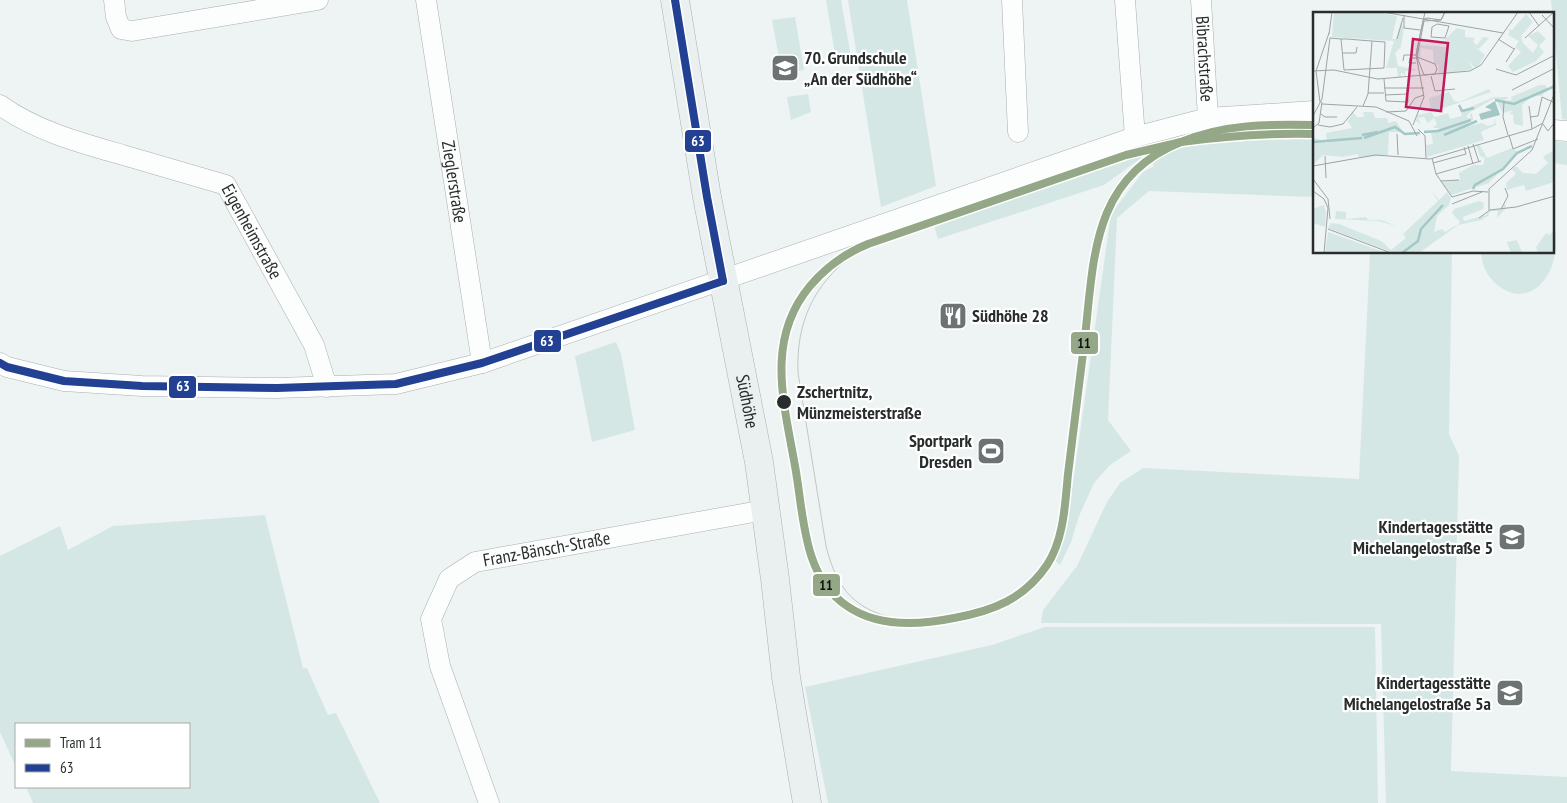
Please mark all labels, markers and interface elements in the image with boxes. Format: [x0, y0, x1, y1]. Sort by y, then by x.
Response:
inset map [1313, 12, 1554, 254]
street label: Bibrachstraße [1191, 15, 1219, 103]
place label: 70. Grundschule „An der Südhöhe“ [804, 46, 917, 90]
school or university icon: 70. Grundschule „An der Südhöhe“ [770, 53, 800, 83]
line badge: 63 [684, 129, 712, 153]
text: 63 [691, 132, 705, 150]
street label: Zieglerstraße [437, 139, 472, 224]
street label: Eigenheimstraße [217, 180, 288, 283]
restaurant icon: Südhöhe 28 [938, 301, 968, 331]
place label: Südhöhe 28 [972, 304, 1049, 327]
line badge: 63 [533, 329, 562, 353]
line badge: 11 [1070, 331, 1099, 355]
text: 63 [540, 332, 554, 350]
text: 11 [1077, 334, 1091, 352]
street label: Südhöhe [731, 373, 764, 430]
line badge: 63 [168, 375, 197, 399]
text: 63 [176, 377, 190, 395]
place label: Zschertnitz, Münzmeisterstraße [797, 380, 922, 424]
marker: Zschertnitz, Münzmeisterstraße [775, 393, 793, 411]
place label: Sportpark Dresden [909, 429, 973, 473]
sports icon: Sportpark Dresden [976, 436, 1006, 466]
place label: Kindertagesstätte Michelangelostraße 5 [1353, 515, 1493, 559]
school or university icon: Kindertagesstätte Michelangelostraße 5 [1497, 522, 1527, 552]
street label: Franz-Bänsch-Straße [481, 526, 612, 571]
line badge: 11 [812, 573, 841, 597]
text: 11 [819, 576, 833, 594]
place label: Kindertagesstätte Michelangelostraße 5a [1344, 671, 1491, 715]
school or university icon: Kindertagesstätte Michelangelostraße 5a [1495, 678, 1525, 708]
legend [15, 723, 190, 788]
text: Tram 11 [60, 733, 102, 752]
text: 63 [60, 758, 74, 777]

